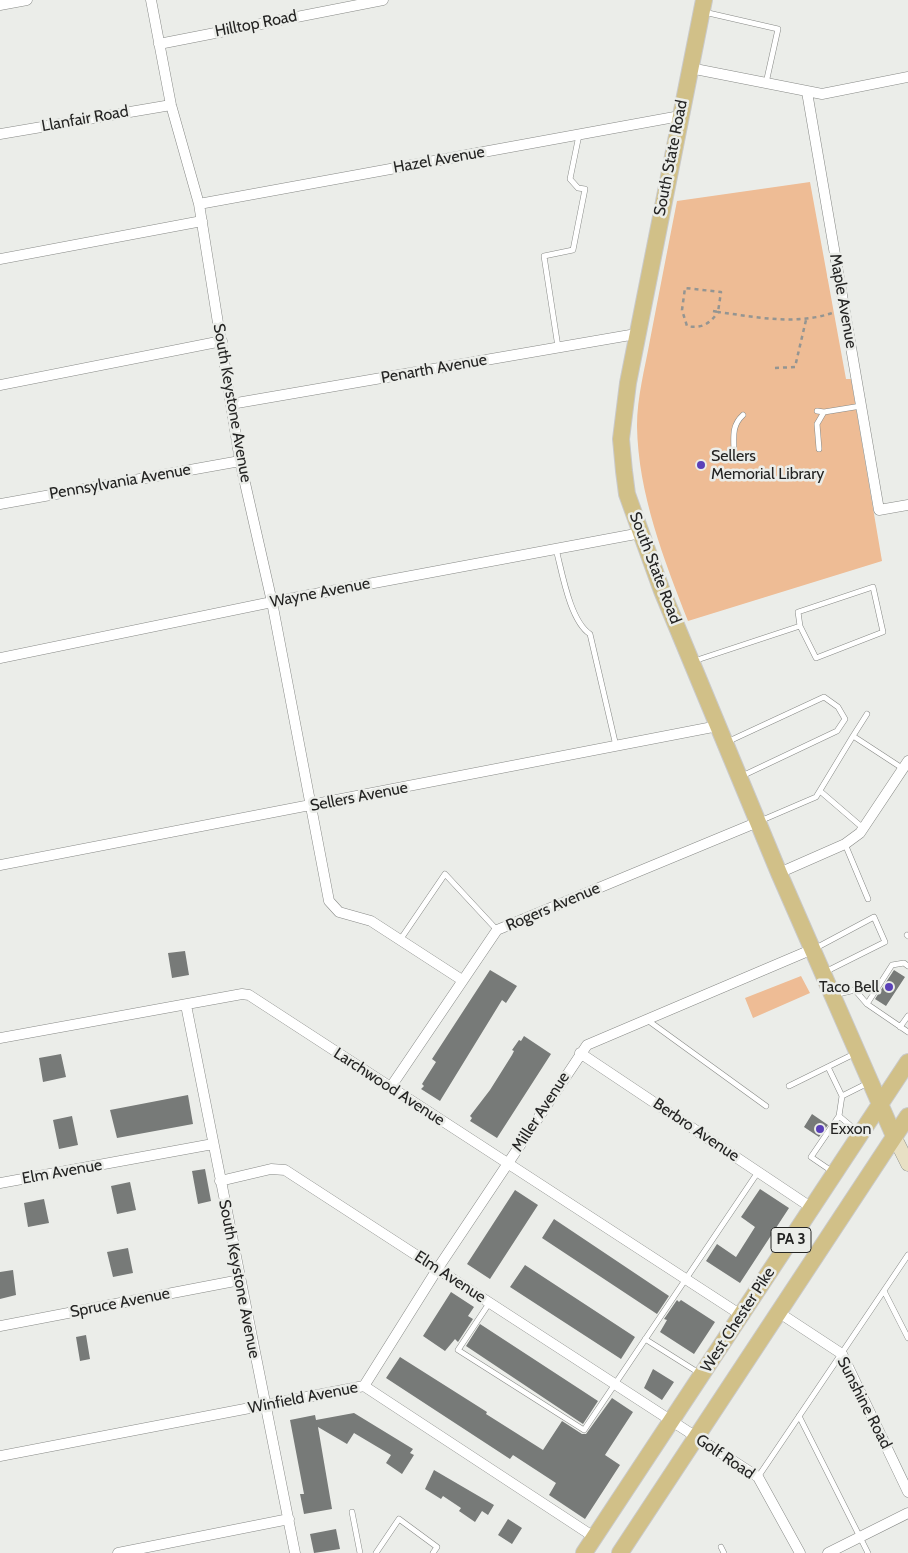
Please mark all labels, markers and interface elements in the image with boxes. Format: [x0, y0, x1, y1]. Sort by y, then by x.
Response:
street label: Hilltop Road [213, 7, 299, 41]
street label: South State Road [650, 98, 692, 218]
street label: Llanfair Road [40, 102, 130, 136]
street label: Hazel Avenue [392, 143, 486, 177]
street label: Maple Avenue [825, 252, 861, 350]
street label: South Keystone Avenue [209, 322, 255, 484]
street label: Penarth Avenue [380, 350, 488, 388]
place label: Sellers Memorial Library [711, 446, 824, 484]
marker: Sellers Memorial Library [695, 459, 707, 471]
street label: Pennsylvania Avenue [48, 460, 192, 504]
street label: South State Road [625, 509, 685, 627]
street label: Wayne Avenue [268, 574, 372, 612]
street label: Sellers Avenue [308, 778, 410, 816]
street label: Rogers Avenue [503, 879, 603, 935]
place label: Taco Bell [819, 977, 879, 997]
marker: Taco Bell [883, 981, 895, 993]
street label: Larchwood Avenue [330, 1044, 448, 1130]
street label: Miller Avenue [508, 1068, 574, 1156]
street label: Berbro Avenue [649, 1094, 743, 1166]
place label: Exxon [830, 1119, 871, 1139]
marker: Exxon [814, 1123, 826, 1135]
street label: Elm Avenue [20, 1156, 104, 1188]
street label: South Keystone Avenue [214, 1198, 264, 1360]
road number: PA 3 [771, 1228, 811, 1252]
street label: Elm Avenue [411, 1247, 489, 1307]
street label: West Chester Pike [697, 1264, 779, 1376]
street label: Spruce Avenue [68, 1284, 172, 1322]
street label: Sunshine Road [833, 1354, 895, 1452]
street label: Winfield Avenue [247, 1378, 359, 1418]
street label: Golf Road [692, 1430, 758, 1484]

